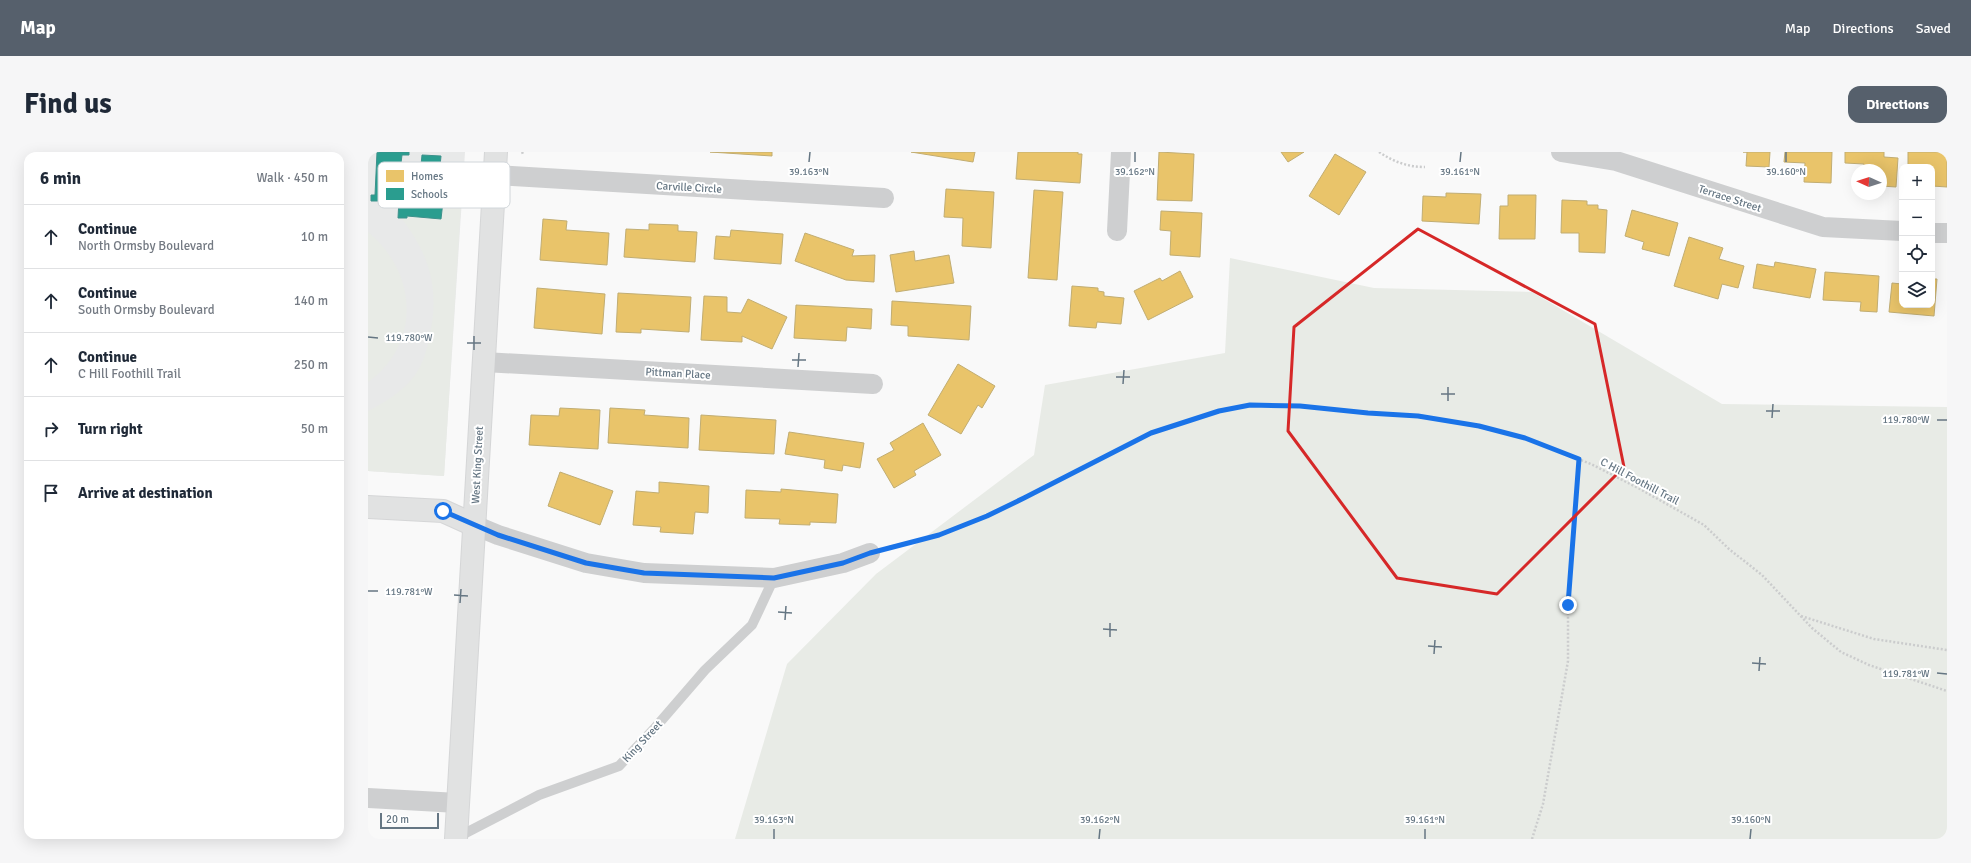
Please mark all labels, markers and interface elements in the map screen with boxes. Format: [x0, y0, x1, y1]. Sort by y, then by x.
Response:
text: Map [20, 16, 56, 40]
text: Map [1785, 20, 1811, 37]
text: Directions [1833, 20, 1894, 37]
text: Saved [1916, 20, 1951, 37]
button: Directions [1848, 86, 1947, 123]
text: Find us [24, 87, 112, 121]
legend [378, 162, 510, 208]
north arrow [1851, 164, 1887, 200]
map controls [1899, 164, 1935, 308]
button: + [1899, 164, 1935, 200]
text: 39.163°N [789, 166, 829, 178]
text: 39.162°N [1115, 166, 1155, 178]
text: 39.161°N [1440, 166, 1480, 178]
text: 39.160°N [1766, 166, 1806, 178]
text: 6 min [40, 168, 81, 189]
text: Walk · 450 m [257, 170, 328, 186]
text: Homes [411, 170, 443, 183]
street label: Carville Circle [656, 179, 722, 196]
street label: Terrace Street [1697, 182, 1763, 215]
text: Schools [411, 188, 448, 201]
button: − [1899, 200, 1935, 236]
text: Continue [78, 220, 137, 238]
icon: ahead [40, 226, 62, 248]
text: 10 m [301, 229, 328, 245]
button: locate [1899, 236, 1935, 272]
text: North Ormsby Boulevard [78, 238, 214, 254]
button: layers [1899, 272, 1935, 308]
text: Continue [78, 284, 137, 302]
icon: ahead [40, 290, 62, 312]
text: 140 m [294, 293, 328, 309]
text: South Ormsby Boulevard [78, 302, 215, 318]
text: 119.780°W [385, 332, 433, 344]
text: Continue [78, 348, 137, 366]
icon: ahead [40, 354, 62, 376]
text: 250 m [294, 357, 328, 373]
street label: Pittman Place [645, 365, 711, 382]
text: C Hill Foothill Trail [78, 366, 181, 382]
text: 119.780°W [1882, 414, 1930, 426]
icon: right [40, 418, 62, 440]
text: Turn right [78, 420, 143, 438]
text: 50 m [301, 421, 328, 437]
street label: West King Street [469, 426, 486, 504]
street label: C Hill Foothill Trail [1598, 455, 1681, 508]
icon: arrive [40, 482, 62, 504]
text: Arrive at destination [78, 484, 213, 502]
route start [434, 502, 452, 520]
text: 119.781°W [385, 586, 433, 598]
route end [1559, 596, 1577, 614]
text: 119.781°W [1882, 668, 1930, 680]
street label: King Street [620, 718, 665, 765]
scale bar [380, 811, 439, 830]
text: 20 m [386, 813, 409, 826]
text: 39.163°N [754, 814, 794, 826]
text: 39.162°N [1080, 814, 1120, 826]
text: 39.161°N [1405, 814, 1445, 826]
text: 39.160°N [1731, 814, 1771, 826]

